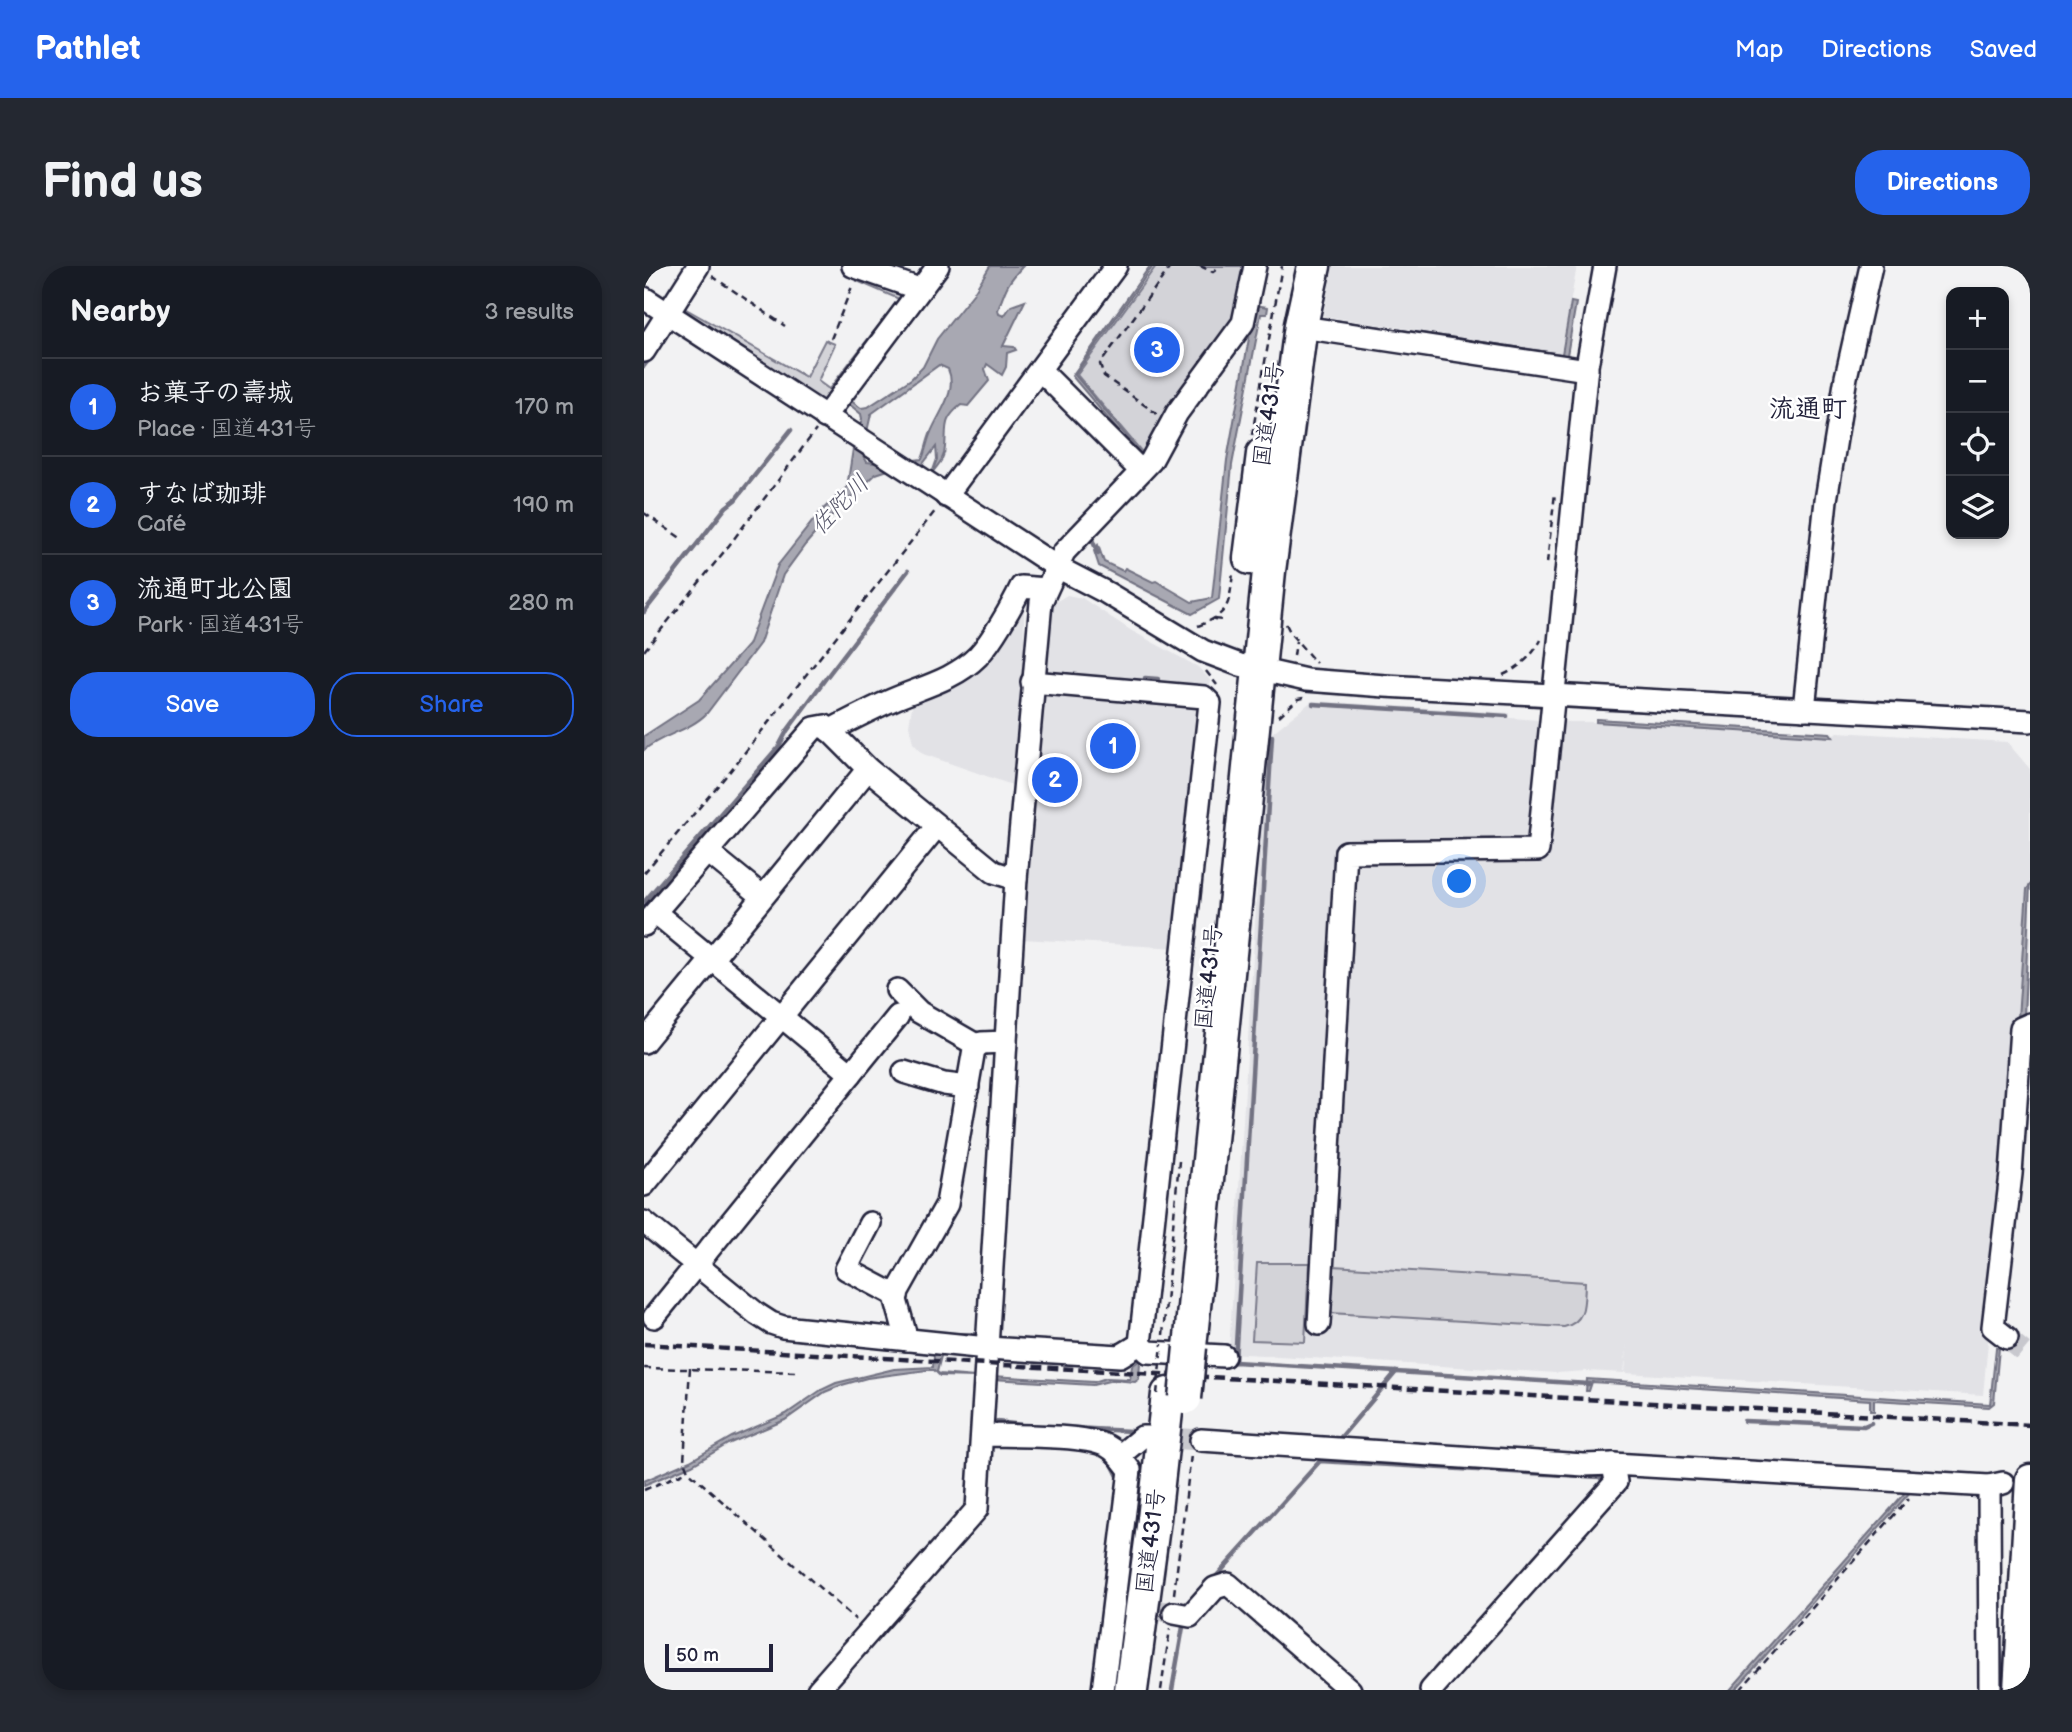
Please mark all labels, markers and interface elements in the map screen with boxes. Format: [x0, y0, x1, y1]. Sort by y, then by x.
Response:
text: Pathlet [35, 29, 140, 69]
text: Map [1735, 35, 1783, 64]
text: Directions [1821, 35, 1932, 64]
text: Saved [1970, 35, 2037, 64]
button: Directions [1855, 150, 2030, 215]
text: Find us [42, 153, 203, 212]
map controls [1946, 287, 2009, 539]
button: + [1946, 287, 2009, 350]
text: Nearby [70, 294, 170, 330]
text: 3 results [485, 298, 574, 326]
pin: 3 [1134, 324, 1180, 376]
button: − [1946, 350, 2009, 413]
street label: 国道431号 [1248, 360, 1290, 468]
text: お菓子の壽城 [137, 378, 293, 409]
text: 1 [88, 393, 98, 421]
text: 170 m [515, 393, 574, 421]
district label: 流通町 [1769, 394, 1847, 425]
button: locate [1946, 413, 2009, 476]
text: Place · 国道431号 [137, 415, 316, 443]
water label: 佐陀川 [805, 469, 875, 541]
button: layers [1946, 476, 2009, 539]
text: すなば珈琲 [137, 479, 267, 510]
text: 2 [86, 491, 100, 519]
text: 190 m [513, 491, 574, 519]
text: Café [137, 510, 186, 538]
text: 流通町北公園 [137, 574, 293, 605]
text: 3 [86, 589, 100, 617]
text: 280 m [508, 589, 574, 617]
text: Park · 国道431号 [137, 611, 304, 639]
button: Save [70, 672, 315, 737]
button: Share [329, 672, 574, 737]
pin: 1 [1090, 720, 1136, 772]
pin: 2 [1032, 754, 1078, 806]
your location [1442, 864, 1476, 898]
street label: 国道431号 [1190, 923, 1228, 1031]
street label: 国道431号 [1131, 1487, 1171, 1595]
scale bar [665, 1641, 774, 1673]
text: 50 m [676, 1644, 719, 1667]

